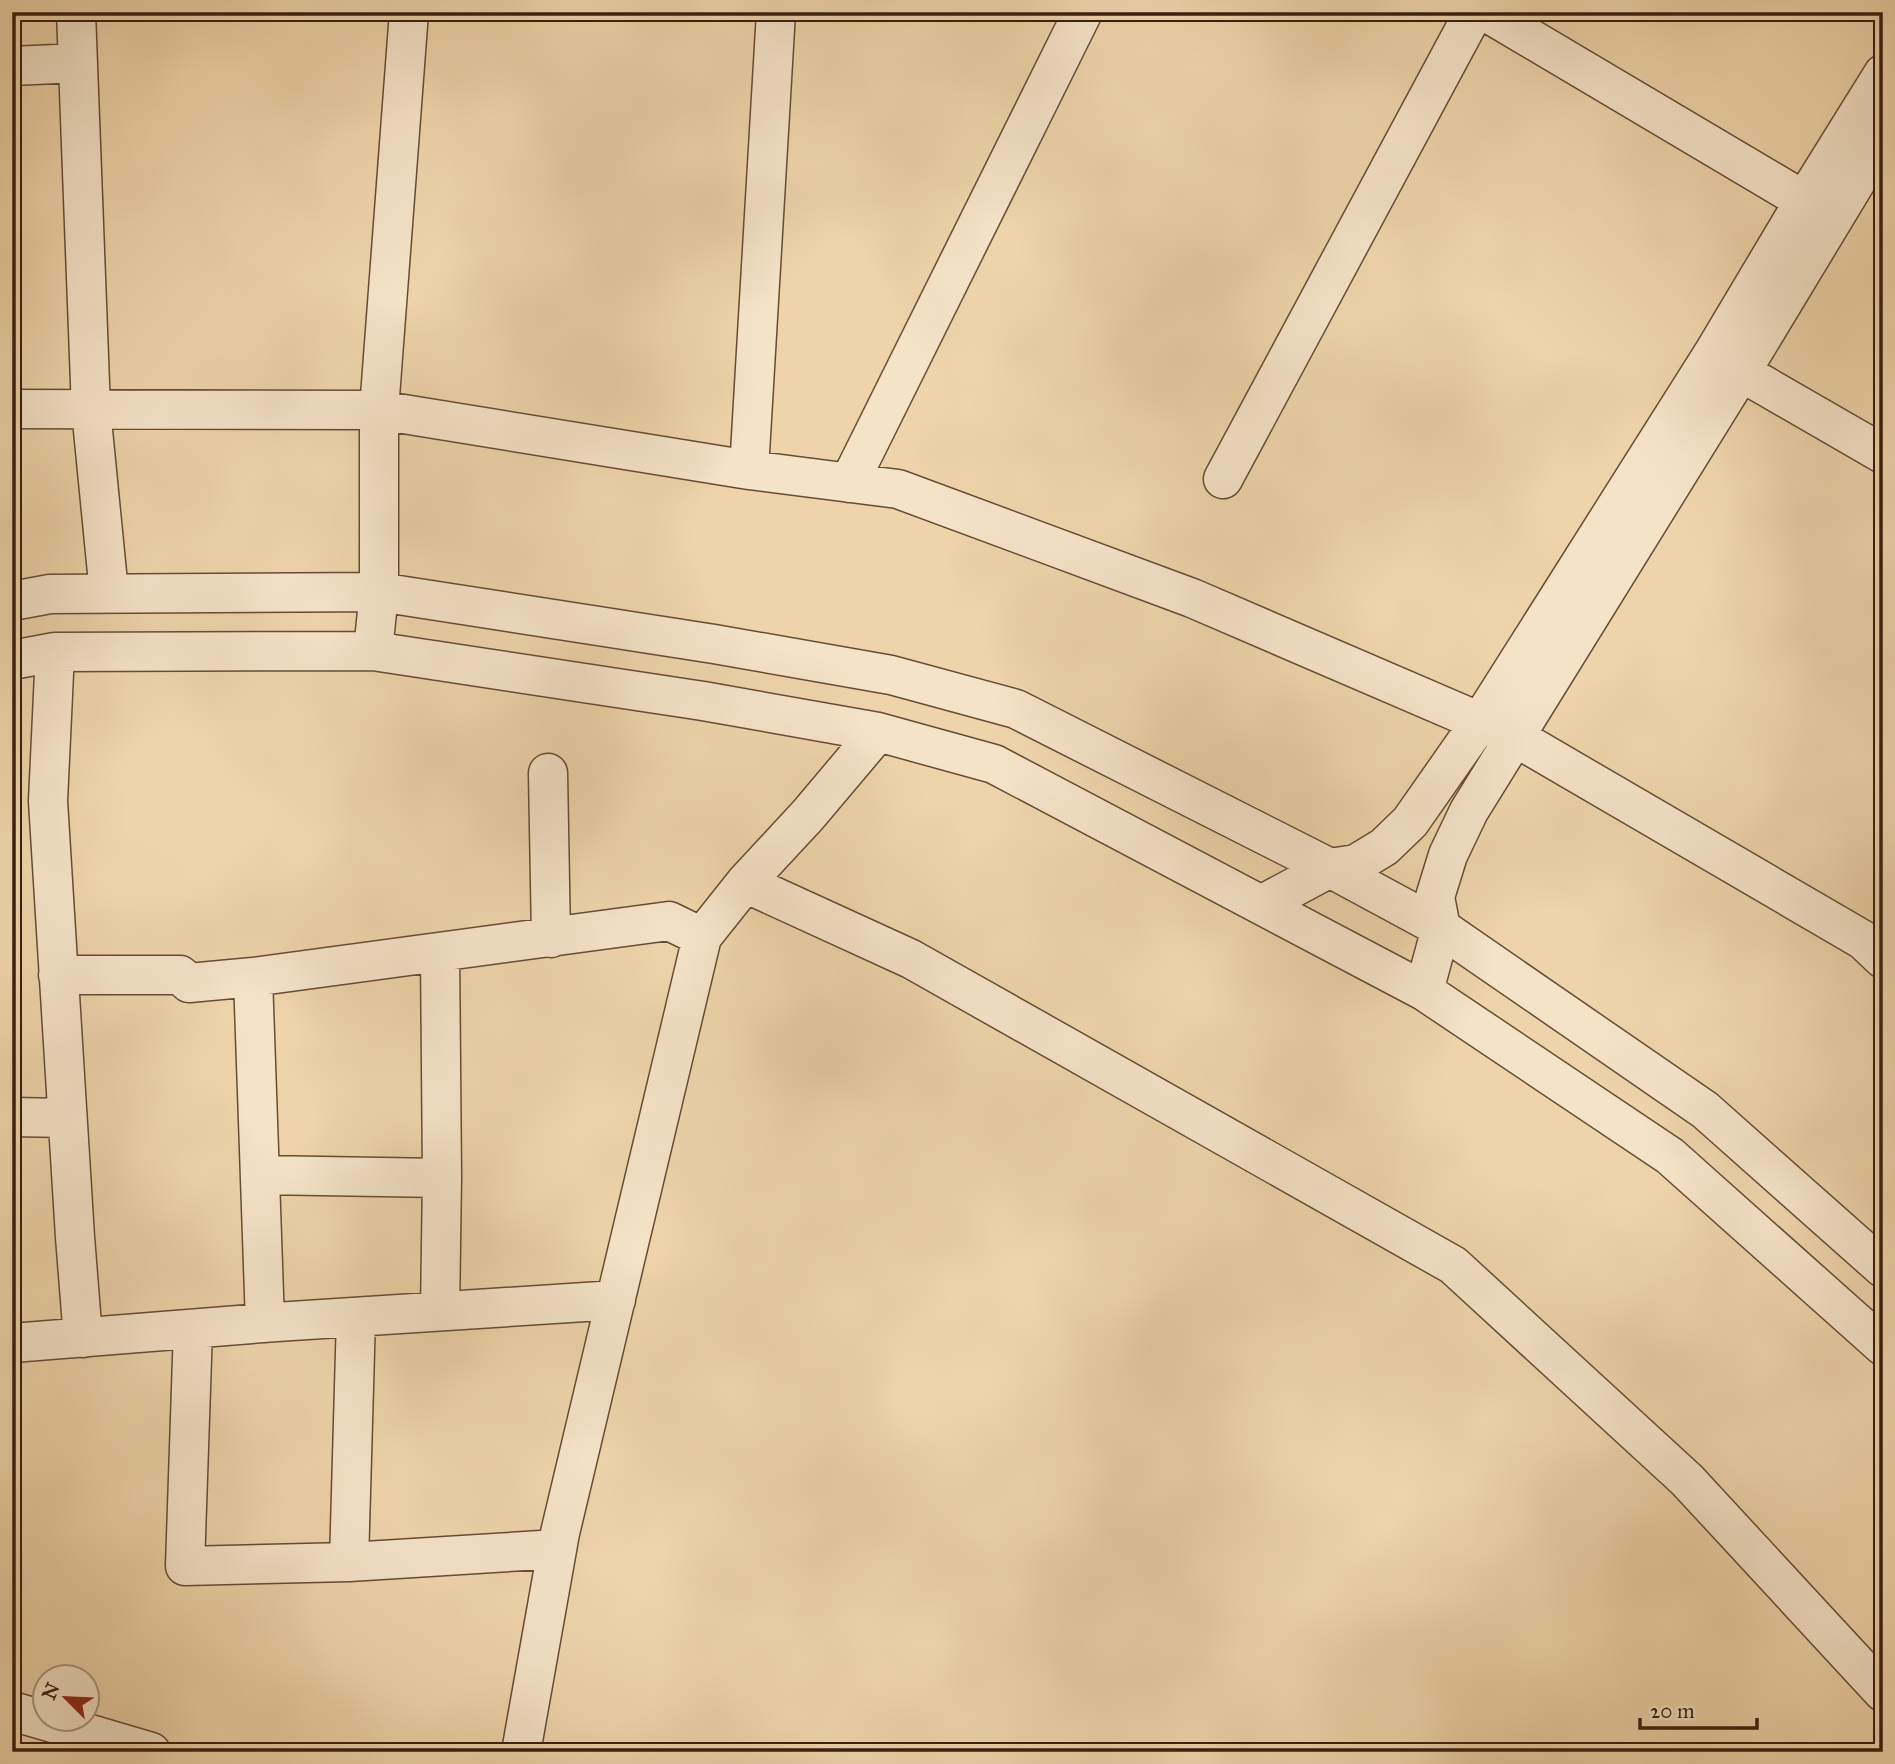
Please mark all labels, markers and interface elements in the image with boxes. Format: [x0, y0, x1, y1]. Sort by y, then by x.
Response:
north arrow [32, 1662, 102, 1732]
text: N [37, 1679, 65, 1703]
scale bar [1640, 1687, 1757, 1731]
text: 20 m [1650, 1698, 1695, 1724]

